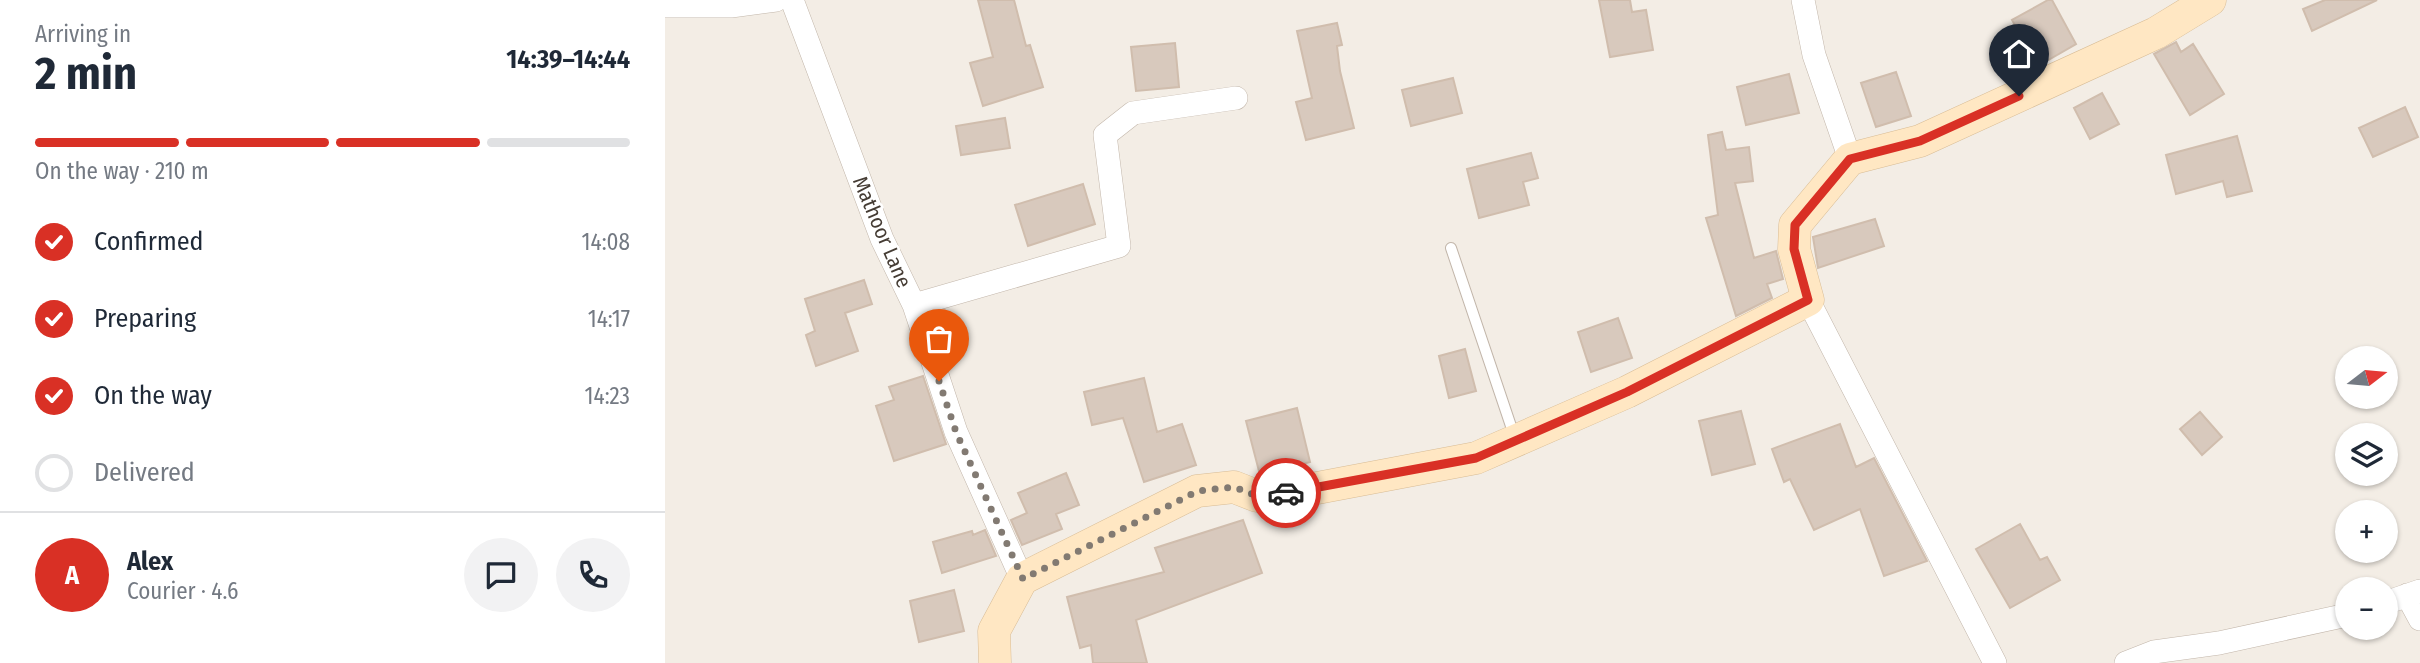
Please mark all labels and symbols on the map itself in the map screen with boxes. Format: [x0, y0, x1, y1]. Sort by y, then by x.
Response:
pin [1989, 24, 2049, 96]
street label: Mathoor Lane [847, 172, 917, 292]
pin [909, 309, 969, 381]
north arrow [2335, 346, 2397, 410]
courier [1251, 458, 1321, 528]

